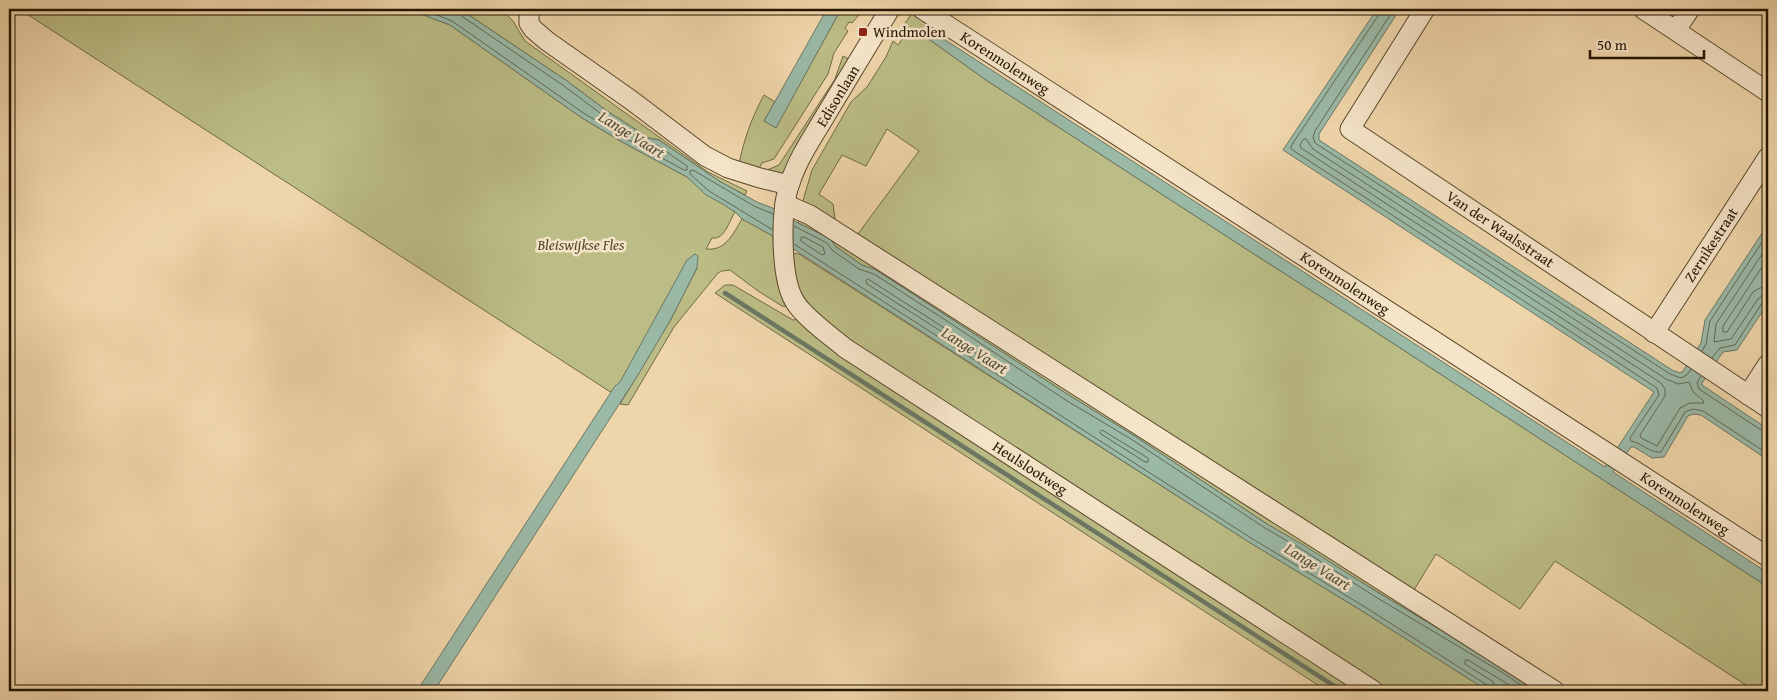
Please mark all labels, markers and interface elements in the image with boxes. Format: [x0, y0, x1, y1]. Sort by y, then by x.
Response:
place label: Windmolen [873, 21, 947, 42]
marker: Windmolen [857, 26, 869, 38]
street label: Korenmolenweg [957, 26, 1055, 99]
scale bar [1590, 28, 1703, 60]
text: 50 m [1597, 34, 1628, 55]
street label: Edisonlaan [811, 60, 865, 131]
water label: Lange Vaart [593, 104, 671, 164]
street label: Van der Waalsstraat [1442, 185, 1559, 273]
street label: Zernikestraat [1679, 203, 1743, 286]
park label: Bleiswijkse Fles [536, 234, 625, 255]
street label: Korenmolenweg [1297, 246, 1394, 320]
water label: Lange Vaart [936, 320, 1014, 380]
street label: Heulslootweg [989, 436, 1072, 500]
street label: Korenmolenweg [1636, 466, 1734, 540]
water label: Lange Vaart [1279, 536, 1357, 596]

